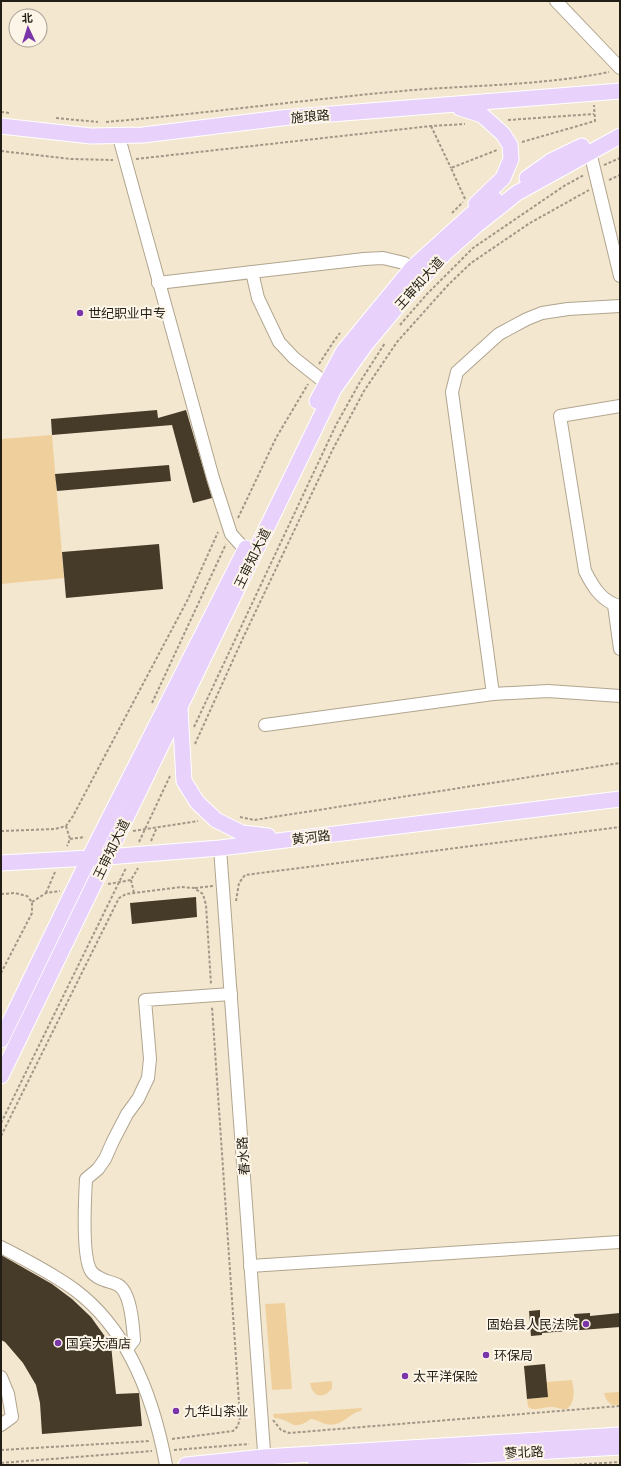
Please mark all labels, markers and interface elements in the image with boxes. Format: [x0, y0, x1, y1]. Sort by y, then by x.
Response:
north arrow [8, 8, 48, 48]
text: 北 [21, 12, 33, 25]
street label: 施琅路 [290, 107, 330, 126]
street label: 王审知大道 [392, 254, 447, 313]
place label: 世纪职业中专 [88, 306, 166, 321]
marker: 世纪职业中专 [75, 308, 85, 318]
street label: 王审知大道 [231, 526, 273, 591]
street label: 王审知大道 [90, 817, 132, 882]
street label: 黄河路 [291, 828, 331, 847]
street label: 春水路 [235, 1136, 252, 1176]
place label: 固始县人民法院 [487, 1317, 578, 1332]
marker: 固始县人民法院 [581, 1319, 591, 1329]
place label: 国宾大酒店 [66, 1336, 131, 1351]
marker: 国宾大酒店 [53, 1338, 63, 1348]
place label: 环保局 [494, 1348, 533, 1363]
marker: 环保局 [481, 1350, 491, 1360]
place label: 太平洋保险 [413, 1369, 478, 1384]
marker: 太平洋保险 [400, 1371, 410, 1381]
place label: 九华山茶业 [184, 1404, 249, 1419]
marker: 九华山茶业 [171, 1406, 181, 1416]
street label: 蓼北路 [504, 1444, 544, 1461]

